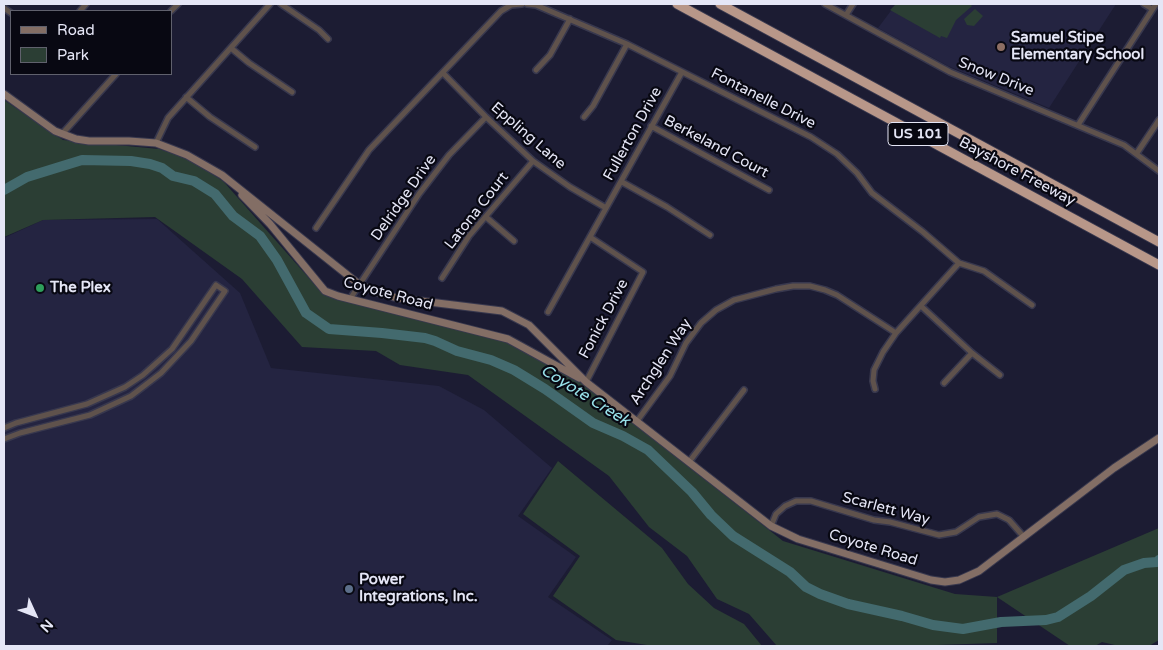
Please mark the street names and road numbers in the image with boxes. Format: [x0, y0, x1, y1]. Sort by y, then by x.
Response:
street label: Snow Drive [956, 54, 1036, 100]
street label: Fontanelle Drive [708, 65, 818, 133]
street label: Fullerton Drive [600, 84, 666, 184]
street label: Eppling Lane [487, 99, 569, 173]
street label: Berkeland Court [661, 112, 771, 182]
road number: US 101 [888, 122, 948, 146]
street label: Bayshore Freeway [956, 134, 1078, 210]
street label: Delridge Drive [368, 151, 440, 245]
street label: Latona Court [441, 169, 513, 253]
street label: Coyote Road [341, 273, 435, 315]
street label: Fonick Drive [576, 276, 632, 362]
street label: Archglen Way [626, 315, 696, 409]
street label: Scarlett Way [840, 489, 932, 529]
street label: Coyote Road [826, 526, 920, 570]

